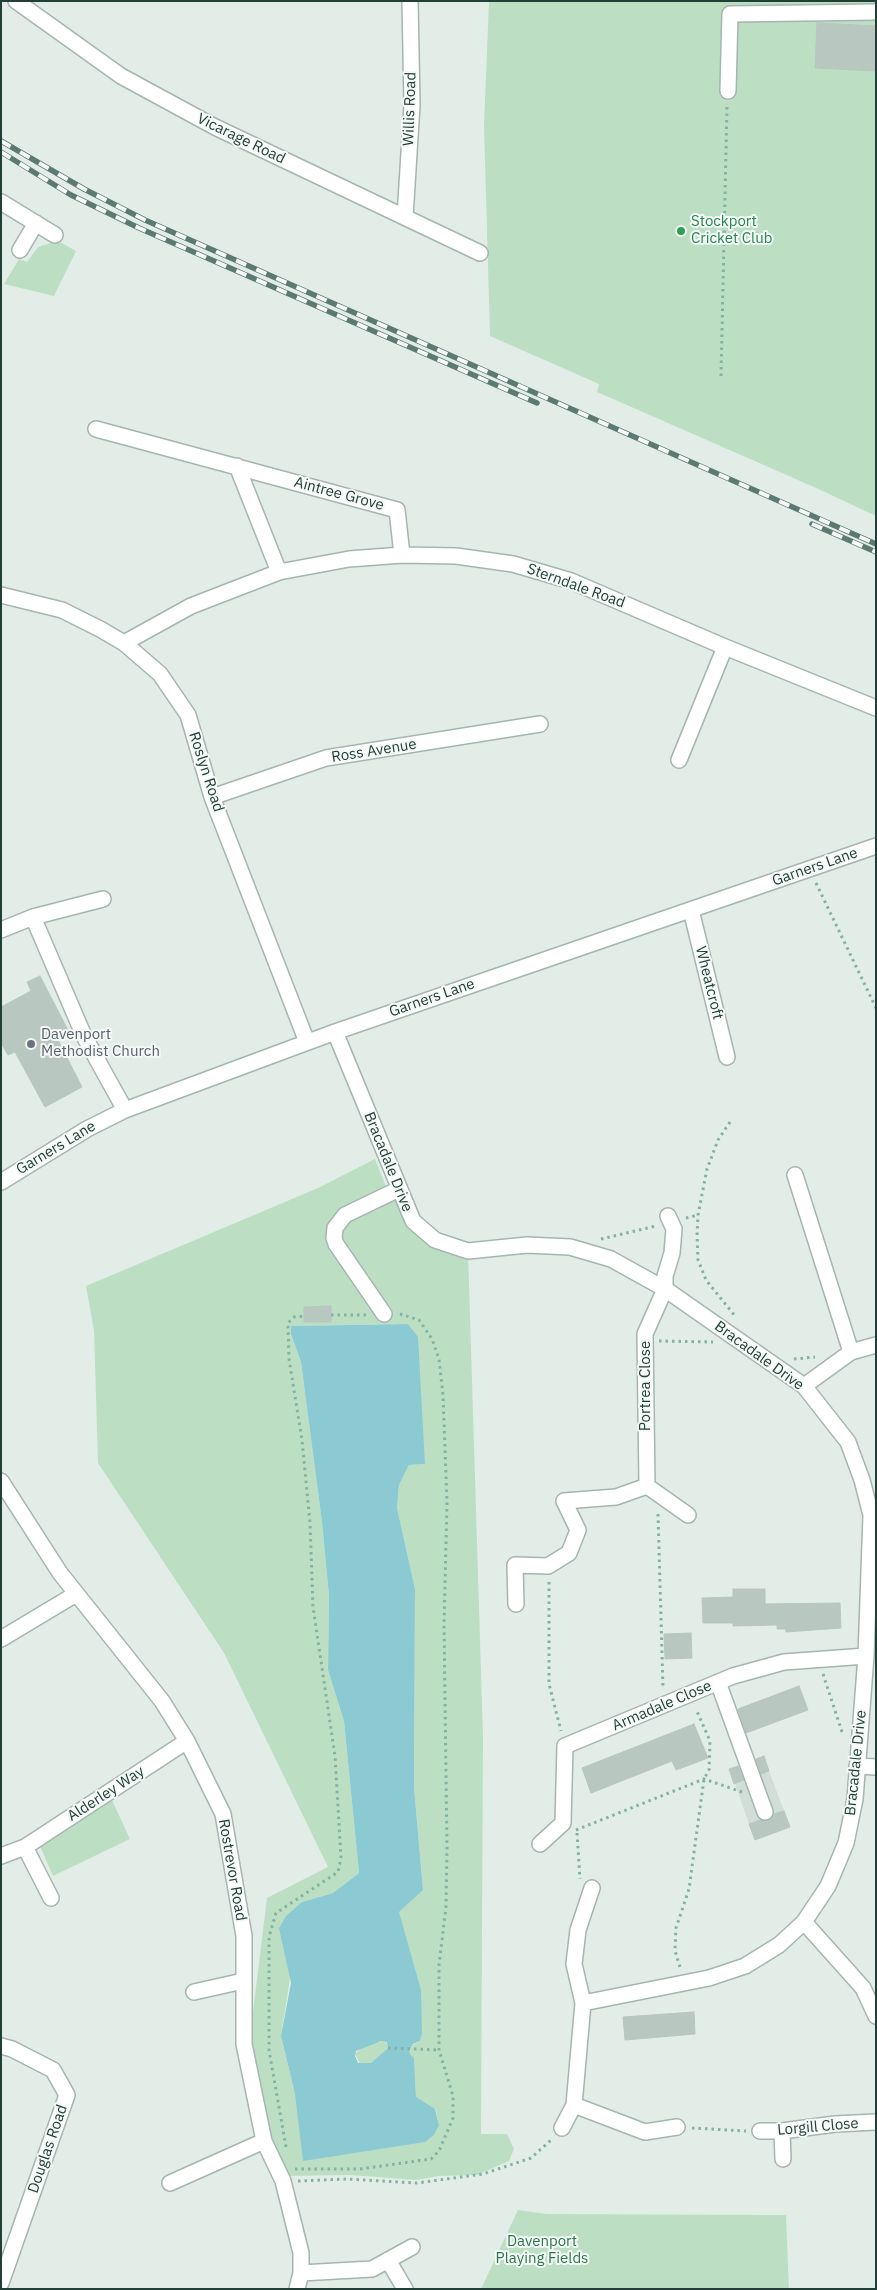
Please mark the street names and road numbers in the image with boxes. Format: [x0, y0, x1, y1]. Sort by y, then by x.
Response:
street label: Willis Road [400, 72, 420, 146]
street label: Vicarage Road [194, 110, 288, 168]
street label: Aintree Grove [292, 473, 386, 515]
street label: Sterndale Road [524, 560, 628, 612]
street label: Roslyn Road [185, 730, 227, 814]
street label: Ross Avenue [330, 735, 418, 767]
street label: Garners Lane [770, 844, 860, 890]
street label: Wheatcroft [691, 945, 727, 1021]
street label: Garners Lane [387, 975, 477, 1021]
street label: Bracadale Drive [360, 1109, 416, 1215]
street label: Garners Lane [13, 1117, 99, 1179]
street label: Bracadale Drive [711, 1318, 807, 1394]
street label: Portrea Close [637, 1341, 655, 1431]
street label: Armadale Close [610, 1677, 714, 1735]
street label: Bracadale Drive [841, 1709, 871, 1817]
street label: Alderley Way [64, 1762, 148, 1826]
street label: Rostrevor Road [214, 1818, 250, 1922]
street label: Douglas Road [24, 2102, 72, 2196]
street label: Lorgill Close [777, 2114, 859, 2140]

